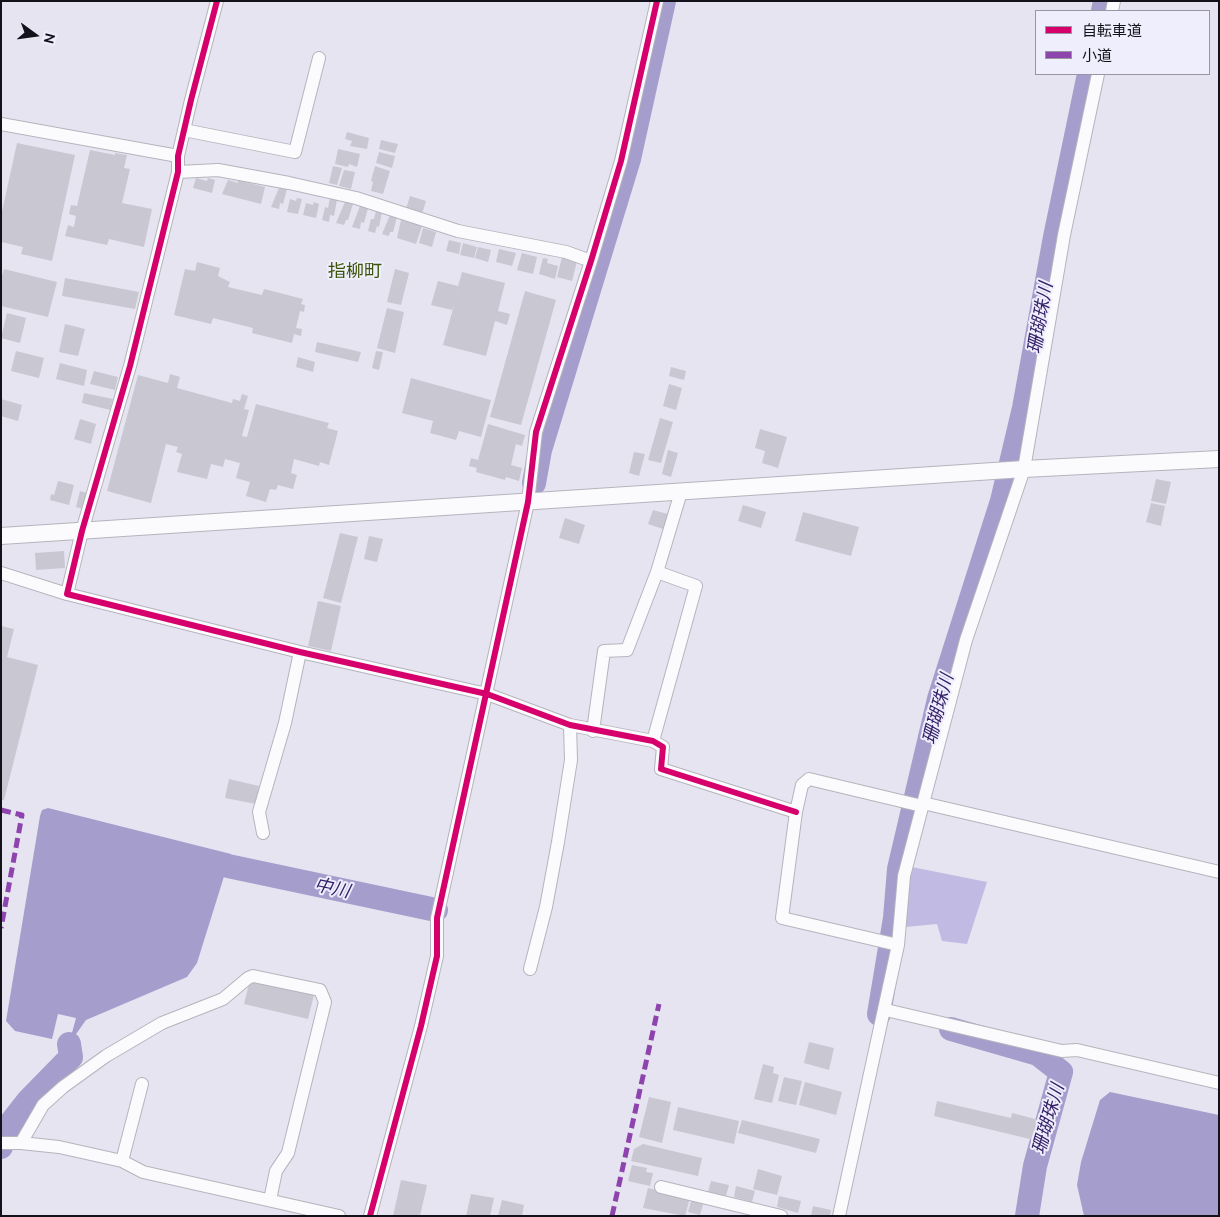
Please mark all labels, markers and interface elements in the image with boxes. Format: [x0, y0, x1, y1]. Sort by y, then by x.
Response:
north arrow [10, 10, 60, 60]
legend [1035, 10, 1210, 75]
text: 自転車道 [1082, 22, 1142, 39]
text: N [41, 32, 59, 46]
text: 小道 [1082, 47, 1112, 64]
district label: 指柳町 [328, 260, 382, 282]
water label: 珊瑚珠川 [1023, 281, 1057, 355]
water label: 珊瑚珠川 [918, 671, 958, 747]
water label: 中川 [312, 874, 352, 902]
water label: 珊瑚珠川 [1028, 1081, 1068, 1157]

